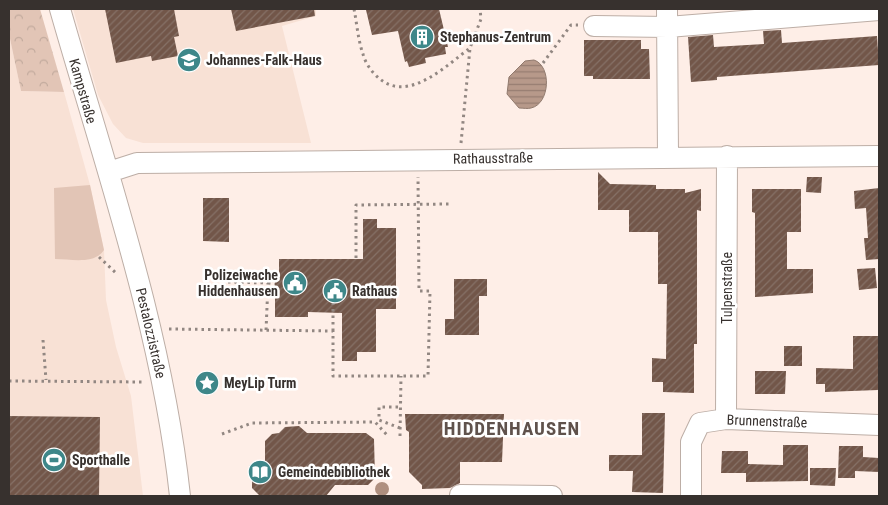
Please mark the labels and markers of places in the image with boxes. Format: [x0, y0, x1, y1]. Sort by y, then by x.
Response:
building icon: Stephanus-Zentrum [409, 24, 435, 50]
place label: Stephanus-Zentrum [440, 29, 551, 45]
school or university icon: Johannes-Falk-Haus [176, 47, 202, 73]
place label: Johannes-Falk-Haus [206, 52, 322, 68]
place label: Polizeiwache Hiddenhausen [198, 267, 278, 299]
public building icon: Polizeiwache Hiddenhausen [282, 270, 308, 296]
public building icon: Rathaus [322, 278, 348, 304]
place label: Rathaus [352, 283, 397, 299]
place icon: MeyLip Turm [194, 370, 220, 396]
place label: MeyLip Turm [224, 375, 297, 391]
sports icon: Sporthalle [41, 447, 67, 473]
place label: Sporthalle [72, 452, 130, 468]
library icon: Gemeindebibliothek [247, 459, 273, 485]
place label: Gemeindebibliothek [278, 464, 390, 480]

